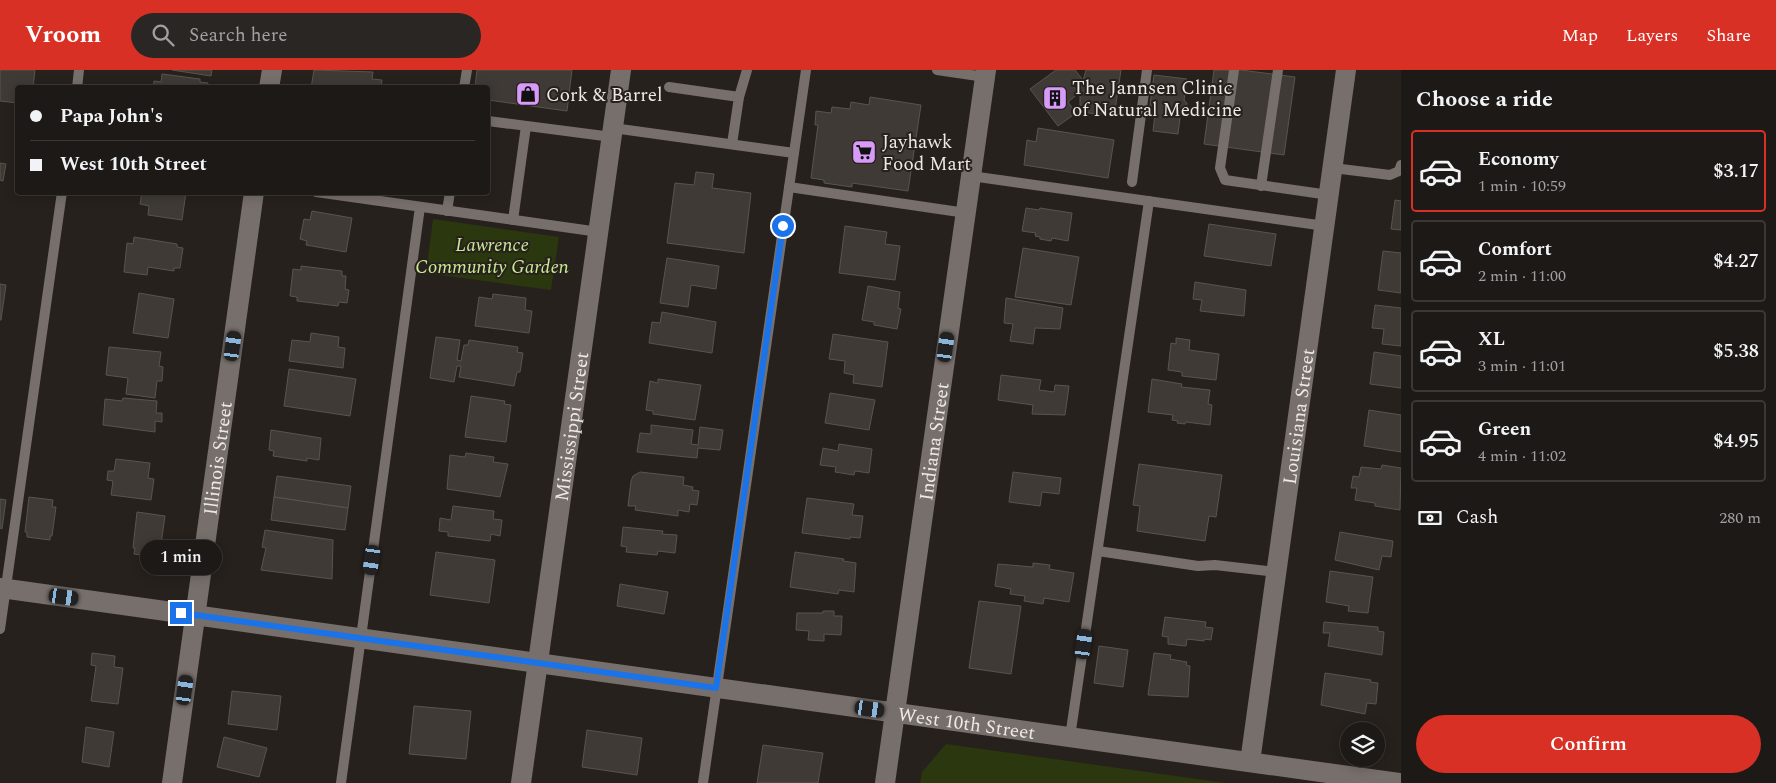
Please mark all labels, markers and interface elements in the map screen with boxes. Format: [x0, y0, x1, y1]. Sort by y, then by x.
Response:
search box [131, 13, 481, 58]
text: Vroom [25, 17, 101, 53]
icon: search [149, 21, 177, 49]
text: Search here [189, 21, 288, 50]
text: Map [1562, 22, 1598, 49]
text: Layers [1626, 22, 1678, 49]
text: Share [1706, 22, 1751, 49]
place label: The Jannsen Clinic of Natural Medicine [1072, 74, 1242, 125]
shop icon: Cork & Barrel [515, 81, 541, 107]
place label: Cork & Barrel [546, 81, 663, 110]
text: Choose a ride [1416, 83, 1553, 116]
building icon: The Jannsen Clinic of Natural Medicine [1042, 85, 1068, 111]
text: Papa John's [60, 102, 163, 131]
place label: Jayhawk Food Mart [882, 128, 971, 179]
supermarket icon: Jayhawk Food Mart [851, 139, 877, 165]
text: Economy [1478, 145, 1559, 174]
icon: car [1418, 149, 1463, 194]
text: West 10th Street [60, 150, 207, 179]
text: $3.17 [1713, 157, 1759, 186]
text: 1 min · 10:59 [1478, 174, 1566, 198]
route start [772, 215, 794, 237]
park label: Lawrence Community Garden [415, 231, 569, 282]
text: Comfort [1478, 235, 1552, 264]
icon: car [1418, 239, 1463, 284]
text: $4.27 [1713, 247, 1759, 276]
text: 2 min · 11:00 [1478, 264, 1566, 288]
text: XL [1478, 325, 1505, 354]
icon: car [1418, 329, 1463, 374]
car [223, 330, 242, 362]
car [936, 331, 955, 363]
text: $5.38 [1713, 337, 1759, 366]
street label: Louisiana Street [1276, 346, 1323, 487]
street label: Mississippi Street [548, 350, 597, 503]
text: 3 min · 11:01 [1478, 354, 1566, 378]
street label: Indiana Street [912, 380, 958, 503]
street label: Illinois Street [196, 399, 241, 517]
text: Green [1478, 415, 1531, 444]
icon: car [1418, 419, 1463, 464]
text: $4.95 [1713, 427, 1759, 456]
text: 4 min · 11:02 [1478, 444, 1566, 468]
text: Cash [1456, 503, 1498, 532]
icon: cash [1416, 504, 1444, 532]
text: 280 m [1719, 506, 1761, 530]
callout: 1 min [140, 540, 222, 576]
car [362, 544, 381, 576]
text: 1 min [160, 545, 202, 569]
car [48, 587, 79, 607]
route end [170, 602, 192, 624]
car [1074, 628, 1093, 660]
car [175, 674, 194, 706]
car [854, 699, 885, 719]
street label: West 10th Street [896, 700, 1037, 748]
button: Confirm [1416, 715, 1761, 773]
map controls [1340, 722, 1385, 767]
button: layers [1340, 722, 1385, 767]

